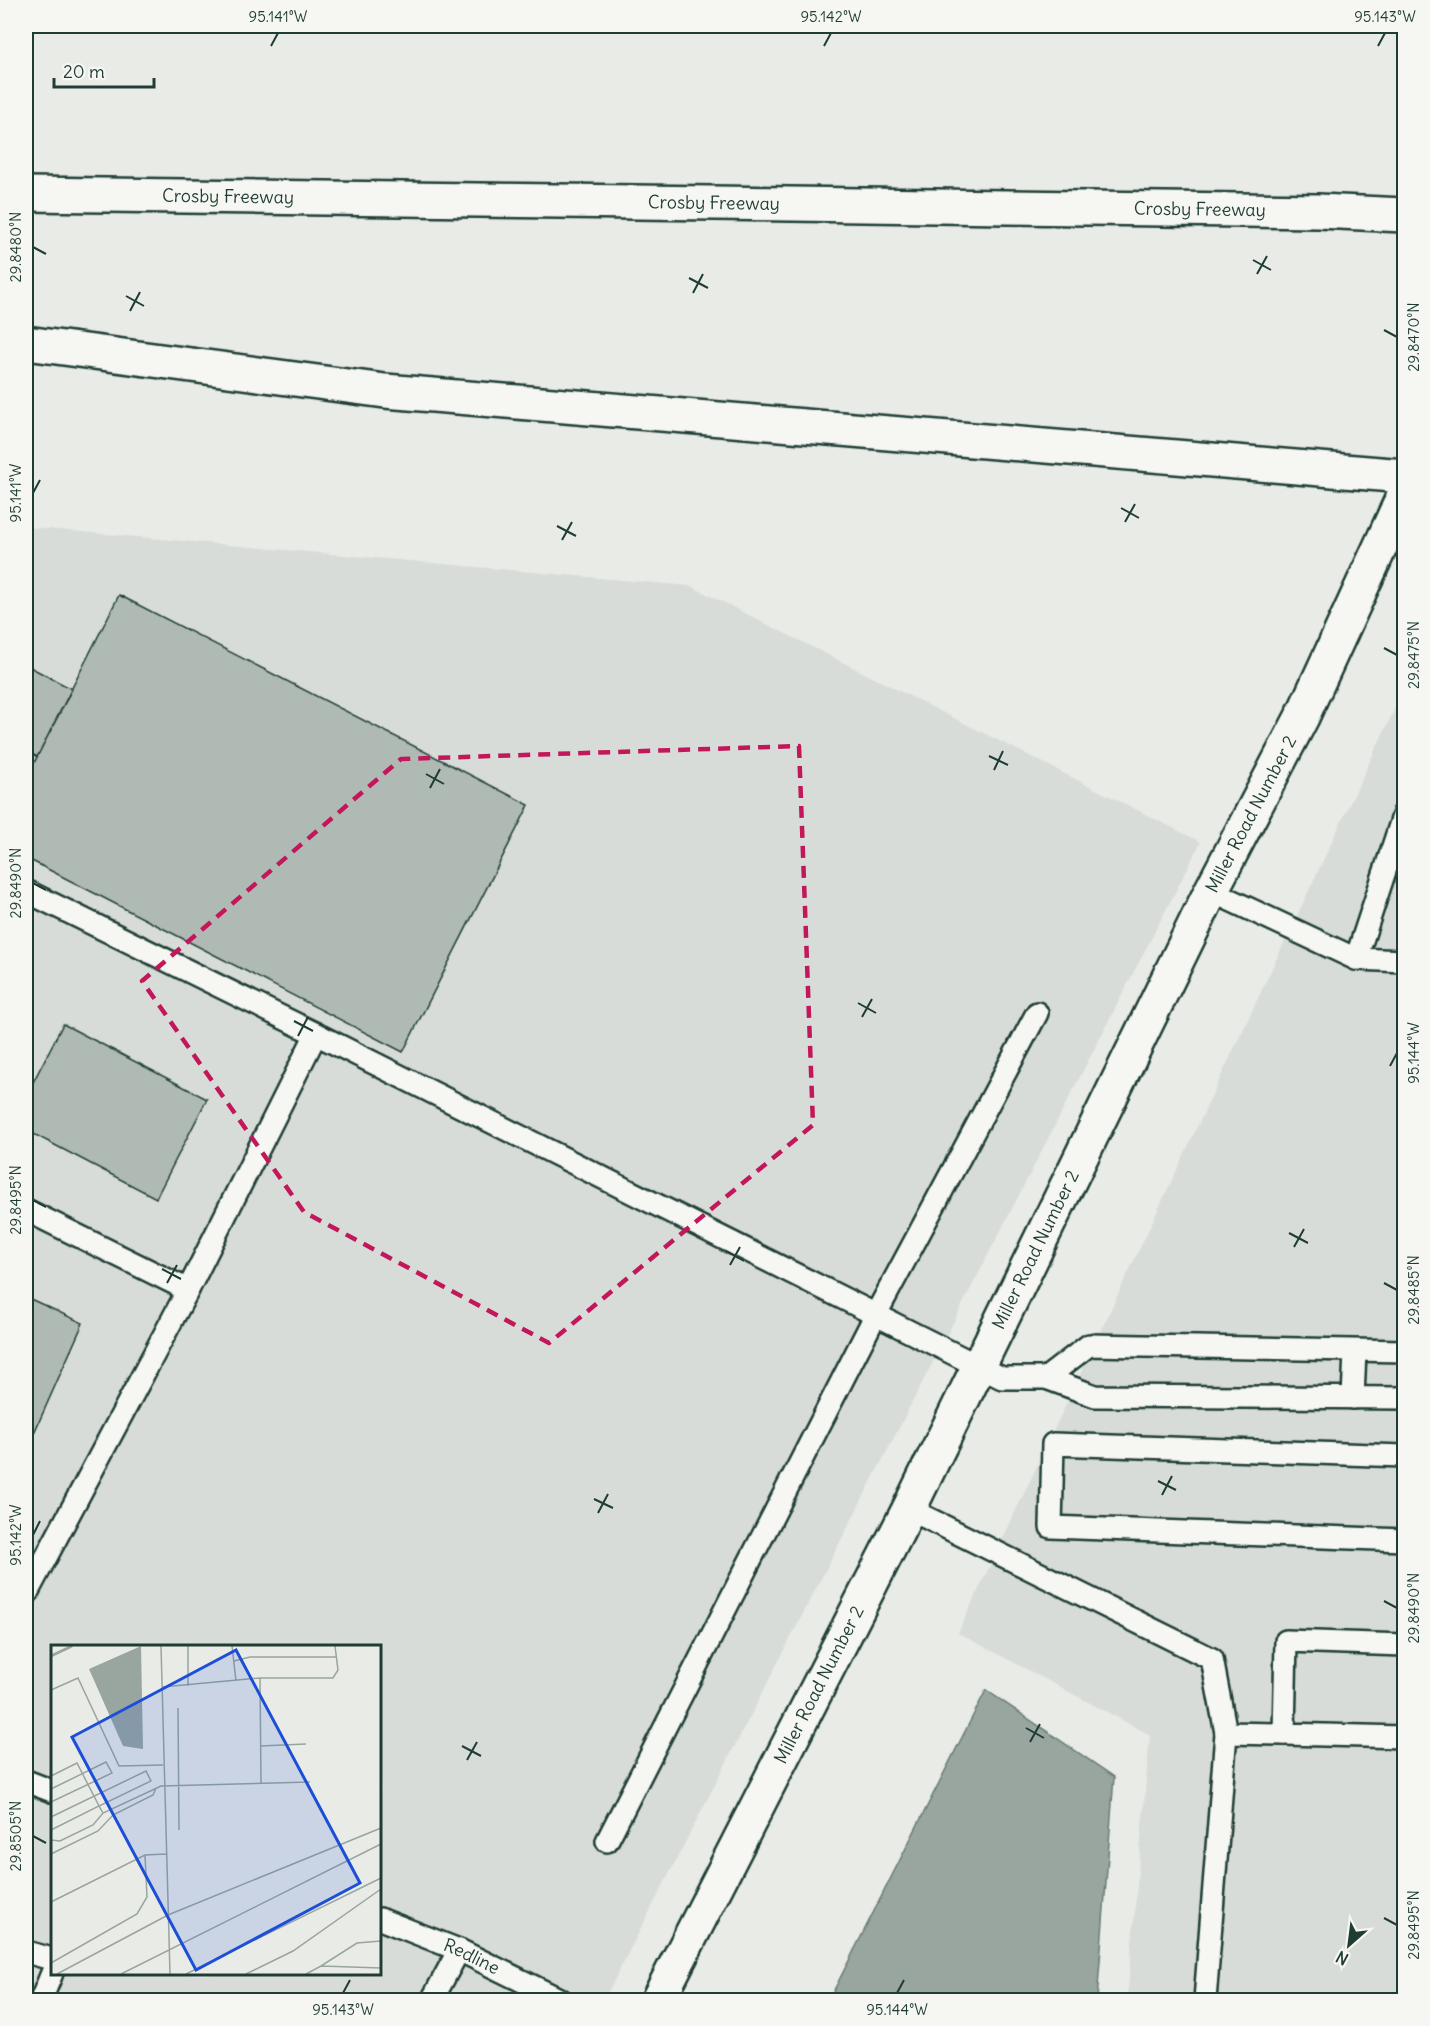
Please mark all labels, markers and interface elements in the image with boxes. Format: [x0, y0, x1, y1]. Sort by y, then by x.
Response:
text: 95.141°W [249, 7, 308, 26]
text: 95.142°W [800, 7, 862, 26]
text: 95.143°W [1354, 7, 1416, 26]
scale bar [54, 51, 154, 89]
text: 20 m [63, 60, 105, 83]
street label: Crosby Freeway [162, 184, 294, 209]
street label: Crosby Freeway [648, 190, 780, 215]
street label: Crosby Freeway [1134, 197, 1266, 221]
text: 29.8480°N [6, 212, 25, 282]
text: 29.8470°N [1404, 302, 1423, 372]
text: 95.141°W [6, 463, 25, 522]
text: 29.8475°N [1404, 621, 1423, 689]
street label: Miller Road Number 2 [1200, 731, 1301, 897]
text: 29.8490°N [6, 848, 25, 918]
text: 95.144°W [1404, 1022, 1423, 1084]
text: 29.8495°N [6, 1165, 25, 1235]
street label: Miller Road Number 2 [987, 1166, 1084, 1333]
text: 29.8485°N [1404, 1255, 1423, 1325]
text: 95.142°W [6, 1504, 25, 1566]
text: 29.8490°N [1404, 1573, 1423, 1643]
street label: Miller Road Number 2 [769, 1602, 869, 1767]
inset map [51, 1645, 381, 1975]
text: 29.8505°N [6, 1801, 25, 1871]
text: 29.8495°N [1404, 1890, 1423, 1960]
north arrow [1319, 1915, 1379, 1975]
street label: Redline [440, 1933, 504, 1979]
text: N [1332, 1947, 1352, 1970]
text: 95.143°W [312, 2000, 374, 2019]
text: 95.144°W [866, 2000, 928, 2019]

